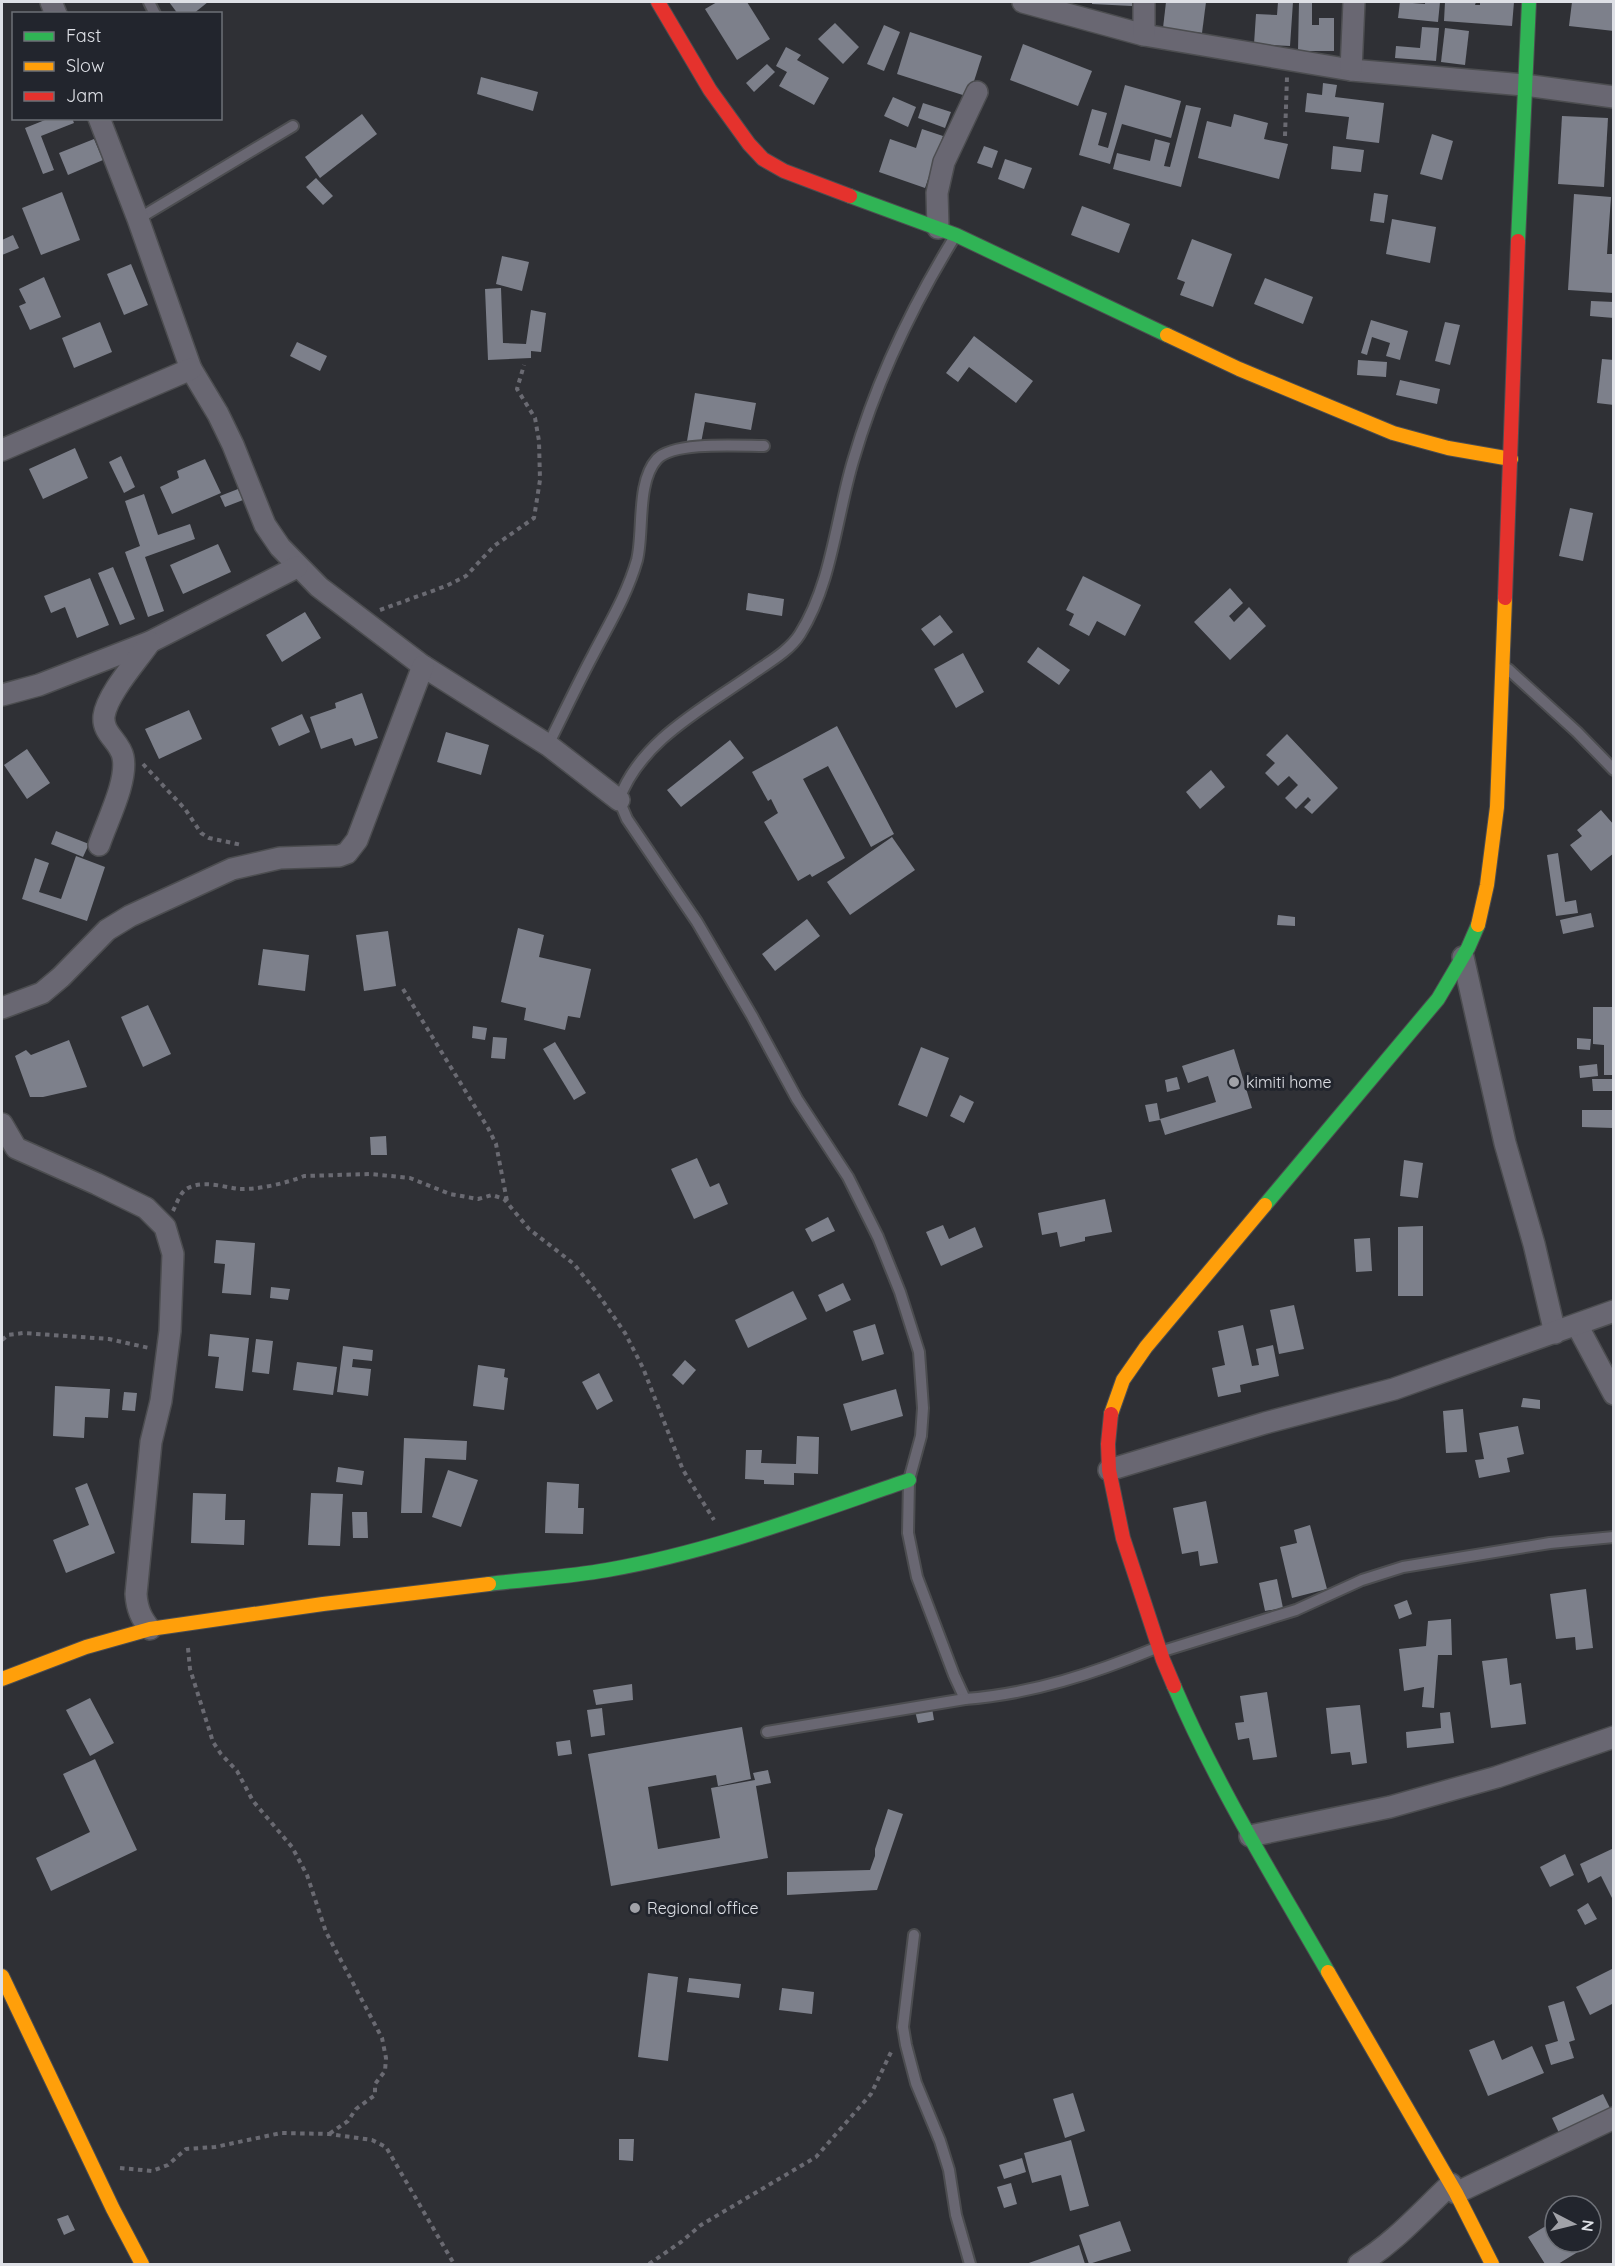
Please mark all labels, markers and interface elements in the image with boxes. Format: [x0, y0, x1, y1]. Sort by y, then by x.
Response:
legend [12, 12, 222, 120]
text: Fast [66, 24, 101, 47]
text: Slow [66, 54, 104, 77]
text: Jam [66, 84, 104, 107]
place label: kimiti home [1246, 1072, 1332, 1092]
marker: kimiti home [1227, 1075, 1241, 1089]
place label: Regional office [647, 1898, 759, 1918]
marker: Regional office [628, 1901, 642, 1915]
north arrow [1543, 2194, 1603, 2254]
text: N [1577, 2219, 1599, 2233]

